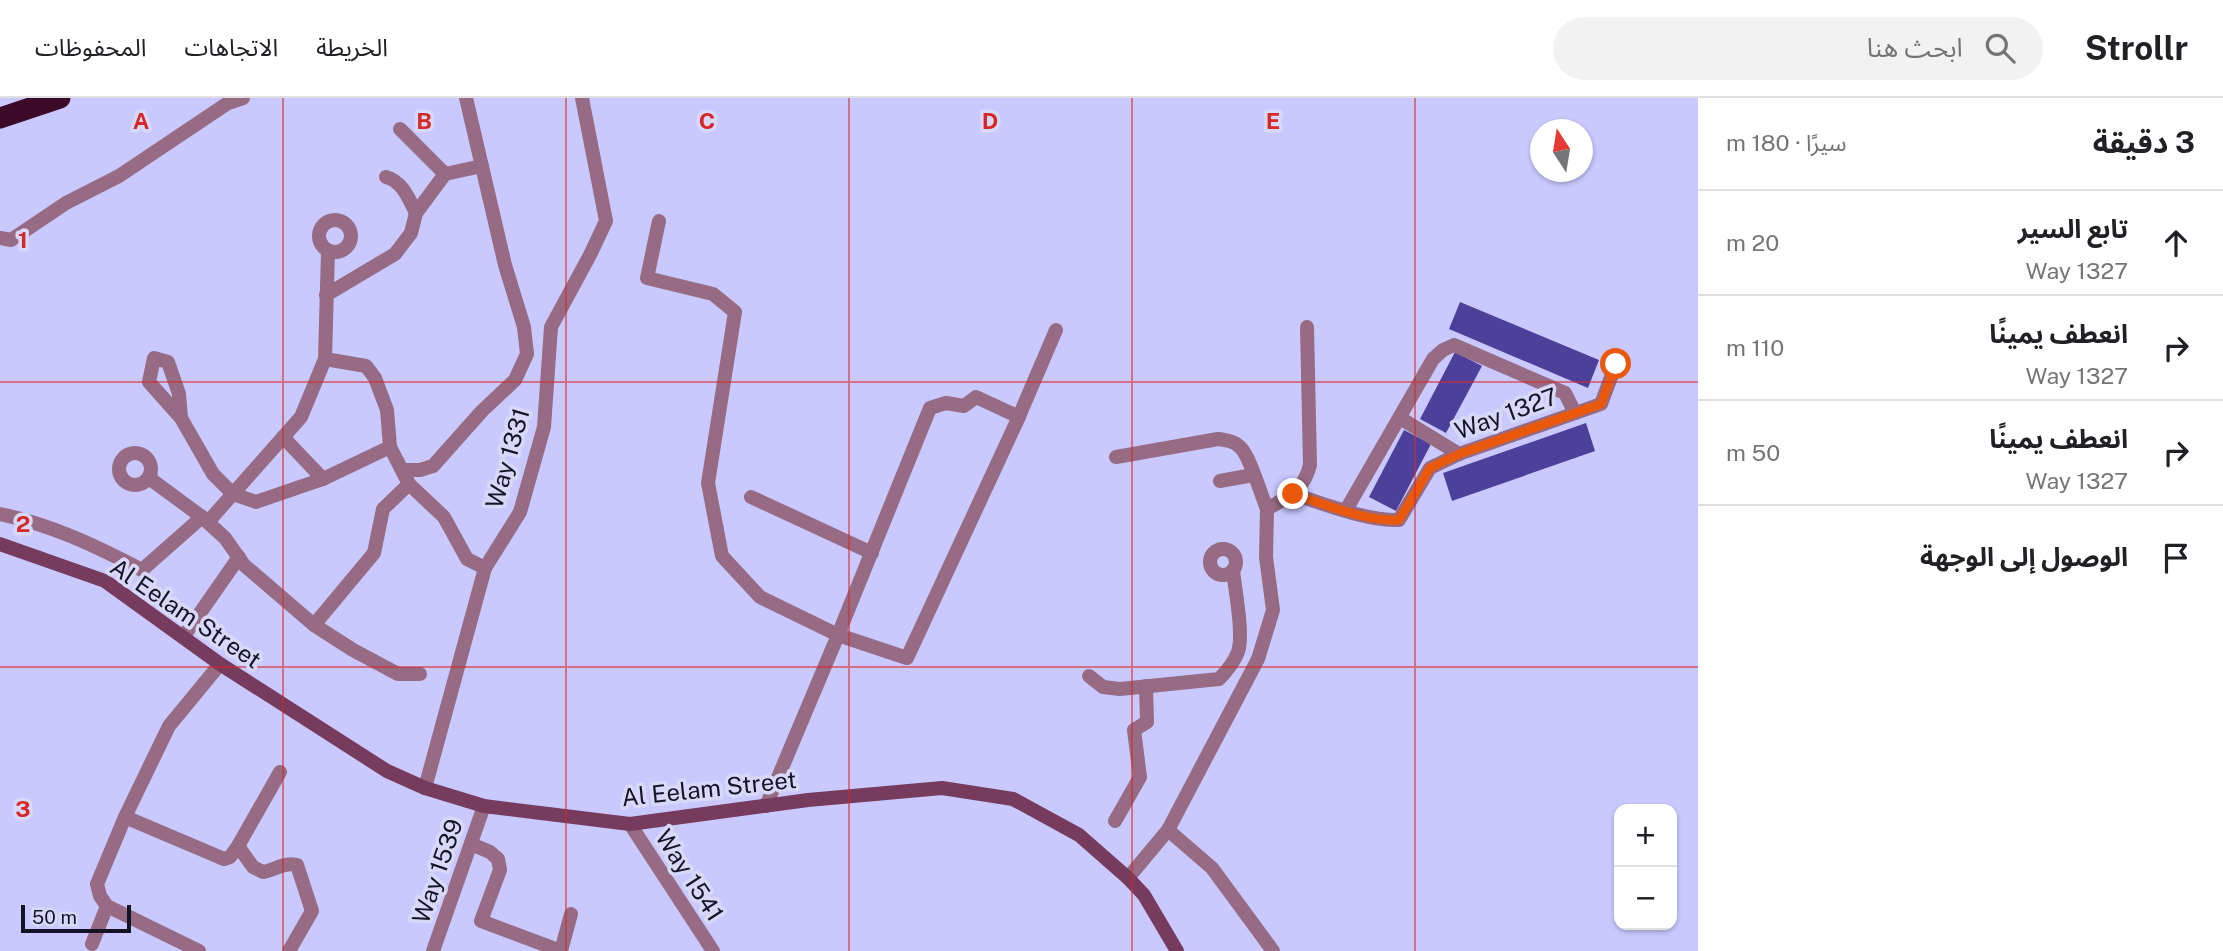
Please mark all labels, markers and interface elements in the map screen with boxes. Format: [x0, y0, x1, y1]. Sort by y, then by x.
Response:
search box [1553, 17, 2043, 80]
icon: search [1981, 29, 2019, 67]
text: Strollr [2085, 29, 2188, 67]
text: ابحث هنا [1867, 32, 1963, 63]
text: المحفوظات [35, 33, 146, 61]
text: الاتجاهات [184, 33, 278, 61]
text: الخريطة [316, 33, 388, 61]
text: A [133, 107, 150, 134]
text: B [416, 107, 432, 134]
text: C [699, 107, 715, 134]
text: D [982, 107, 998, 134]
text: E [1266, 107, 1280, 134]
north arrow [1530, 119, 1593, 182]
text: 3 دقيقة [2093, 124, 2195, 160]
text: سيرًا · 180 m [1726, 129, 1847, 156]
text: تابع السير [2018, 213, 2128, 244]
icon: ahead [2157, 224, 2195, 262]
text: 1 [18, 226, 28, 253]
text: 20 m [1726, 229, 1779, 256]
text: Way 1327 [2026, 257, 2128, 284]
text: انعطف يمينًا [1989, 318, 2128, 349]
icon: right [2157, 329, 2195, 367]
text: 110 m [1726, 334, 1784, 361]
route start [1600, 348, 1631, 379]
text: Way 1327 [2026, 362, 2128, 389]
street label: Way 1327 [1451, 382, 1561, 444]
street label: Way 1331 [479, 405, 535, 511]
text: انعطف يمينًا [1989, 423, 2128, 454]
icon: right [2157, 434, 2195, 472]
text: 50 m [1726, 439, 1780, 466]
text: Way 1327 [2026, 467, 2128, 494]
route end [1277, 478, 1308, 509]
text: 2 [16, 510, 30, 537]
icon: arrive [2157, 539, 2195, 577]
text: الوصول إلى الوجهة [1920, 541, 2128, 572]
street label: Al Eelam Street [105, 552, 267, 674]
street label: Al Eelam Street [620, 765, 798, 811]
text: 3 [15, 795, 31, 822]
map controls [1614, 804, 1677, 930]
button: + [1614, 804, 1677, 867]
street label: Way 1539 [406, 815, 468, 927]
street label: Way 1541 [650, 824, 730, 926]
button: − [1614, 867, 1677, 930]
scale bar [21, 902, 131, 934]
text: 50 m [32, 906, 77, 928]

